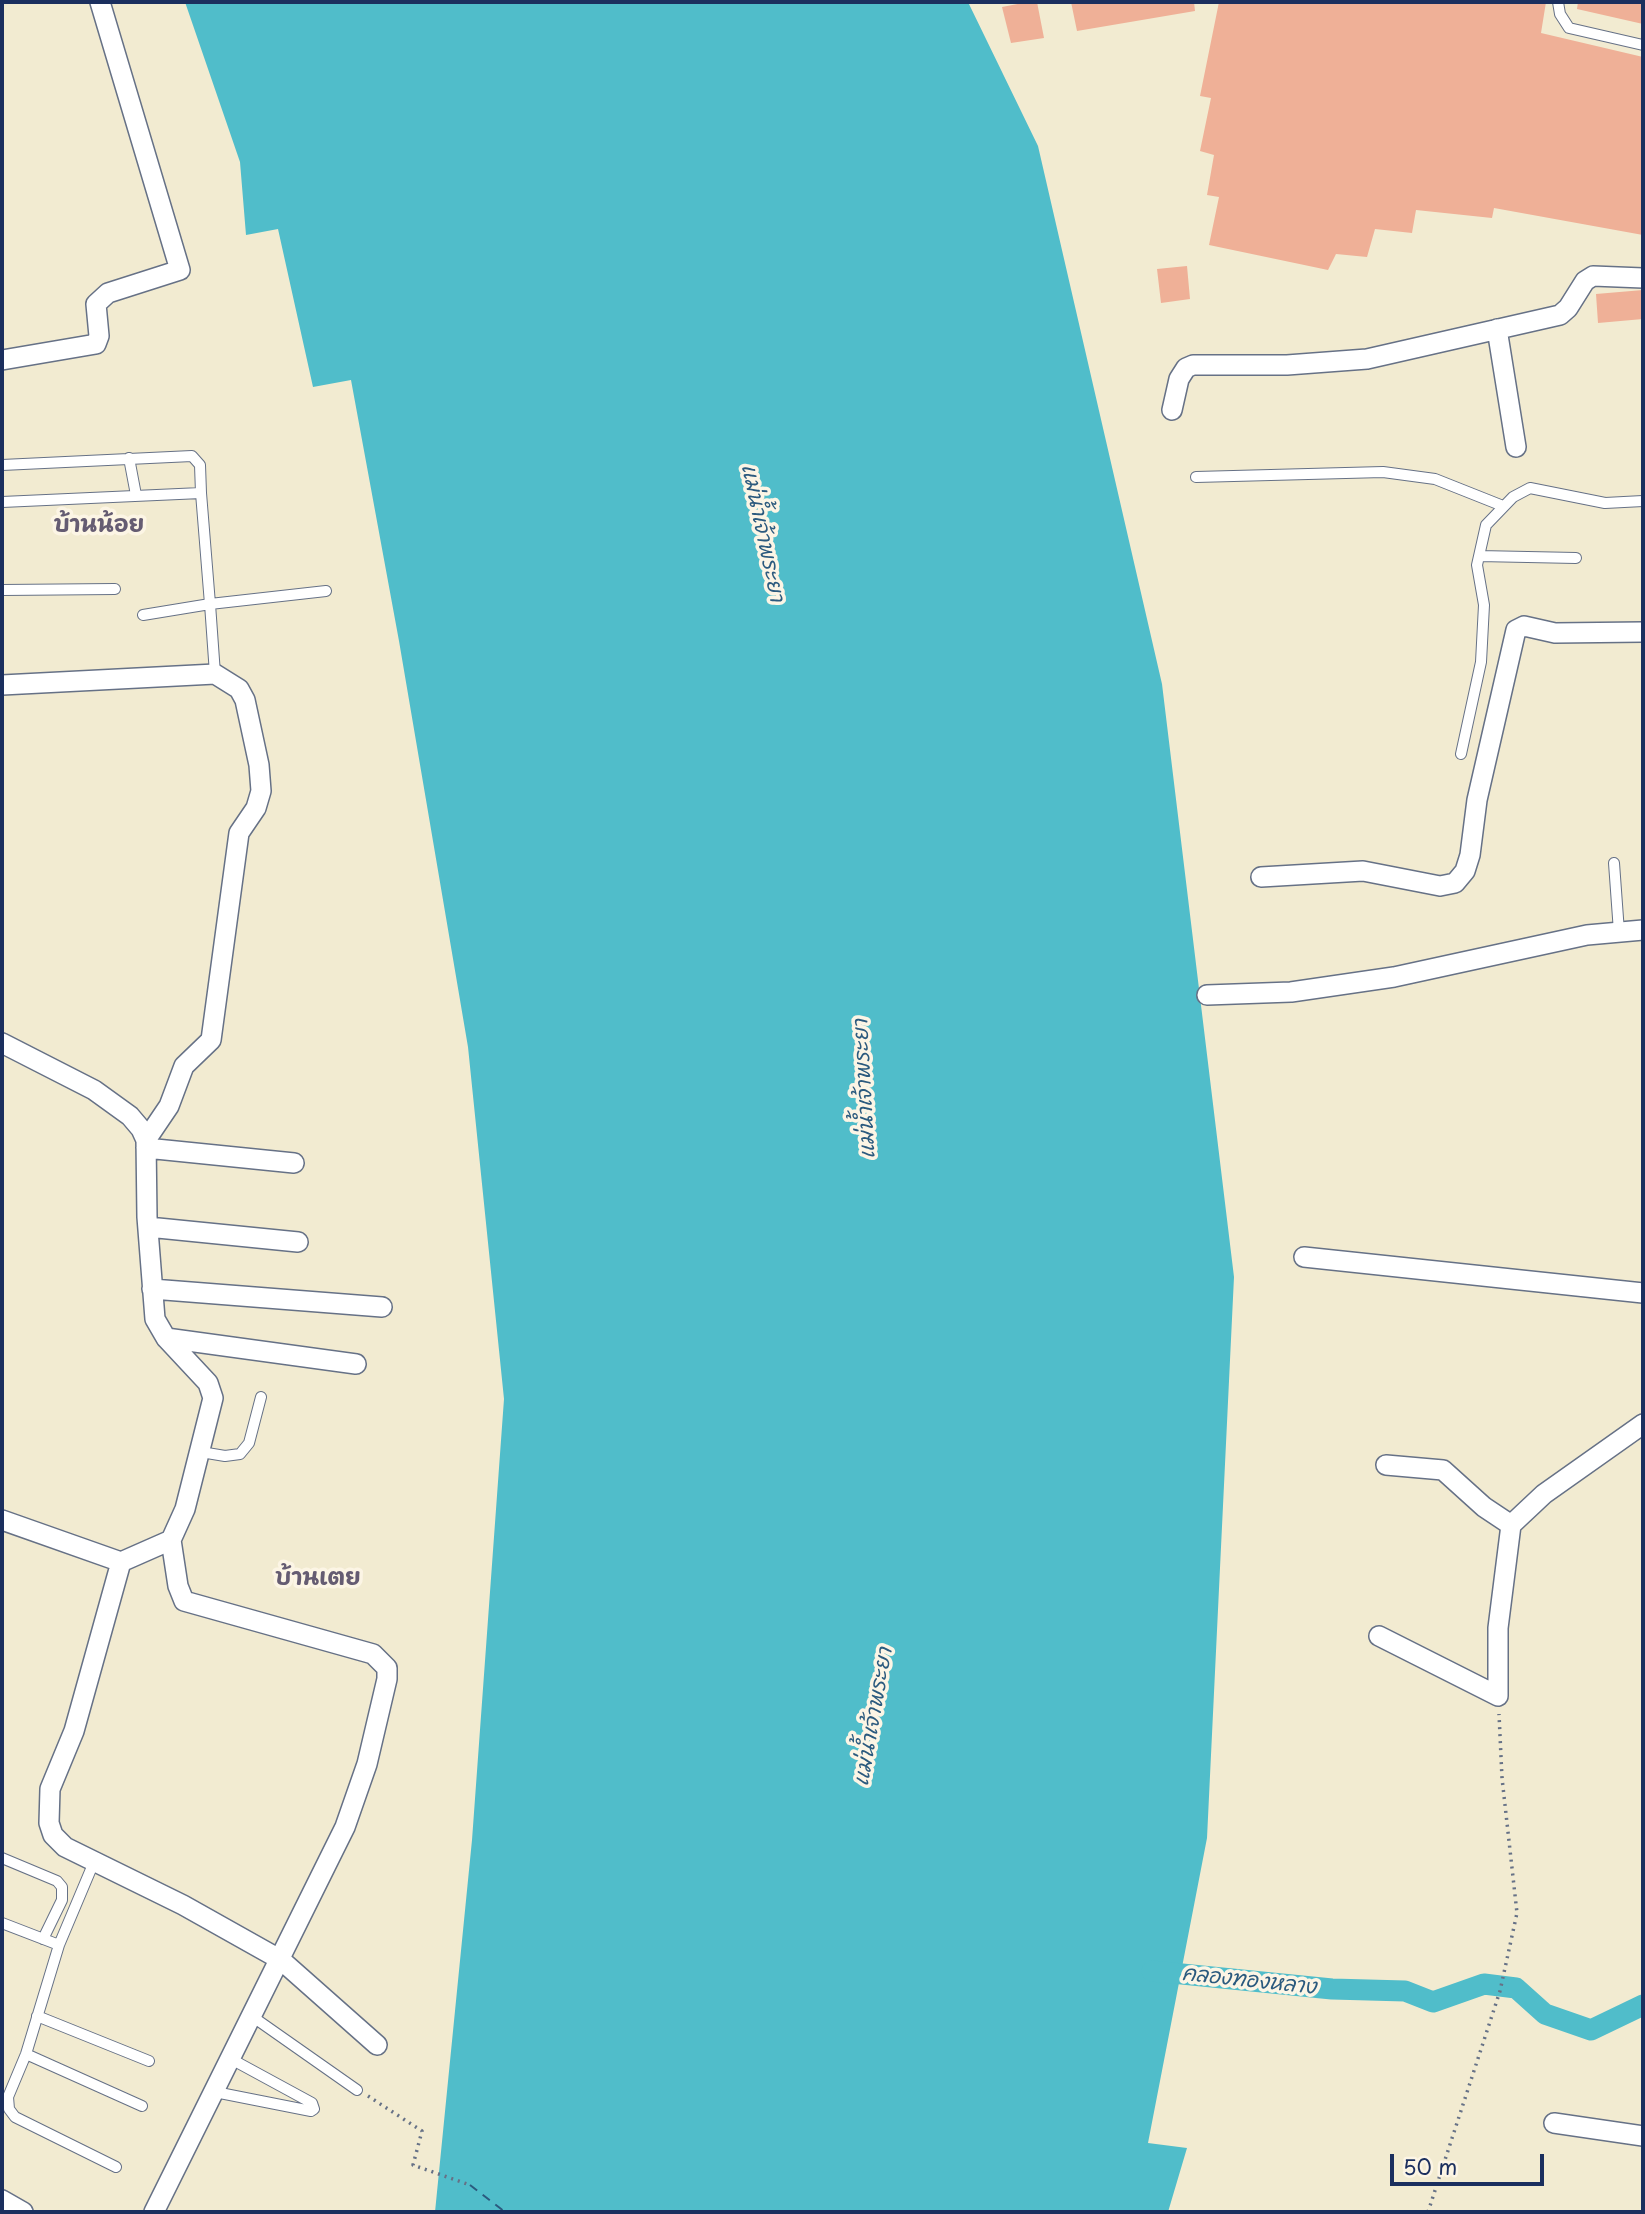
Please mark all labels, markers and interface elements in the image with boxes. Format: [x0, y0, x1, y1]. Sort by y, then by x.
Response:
water label: แม่น้ำเจ้าพระยา [735, 462, 789, 604]
district label: บ้านน้อย [54, 512, 144, 540]
water label: แม่น้ำเจ้าพระยา [849, 1019, 881, 1159]
district label: บ้านเตย [275, 1565, 361, 1593]
water label: แม่น้ำเจ้าพระยา [849, 1646, 899, 1788]
water label: คลองทองหลาง [1181, 1961, 1317, 2001]
scale bar [1393, 2140, 1547, 2184]
text: 50 m [1403, 2150, 1457, 2182]

